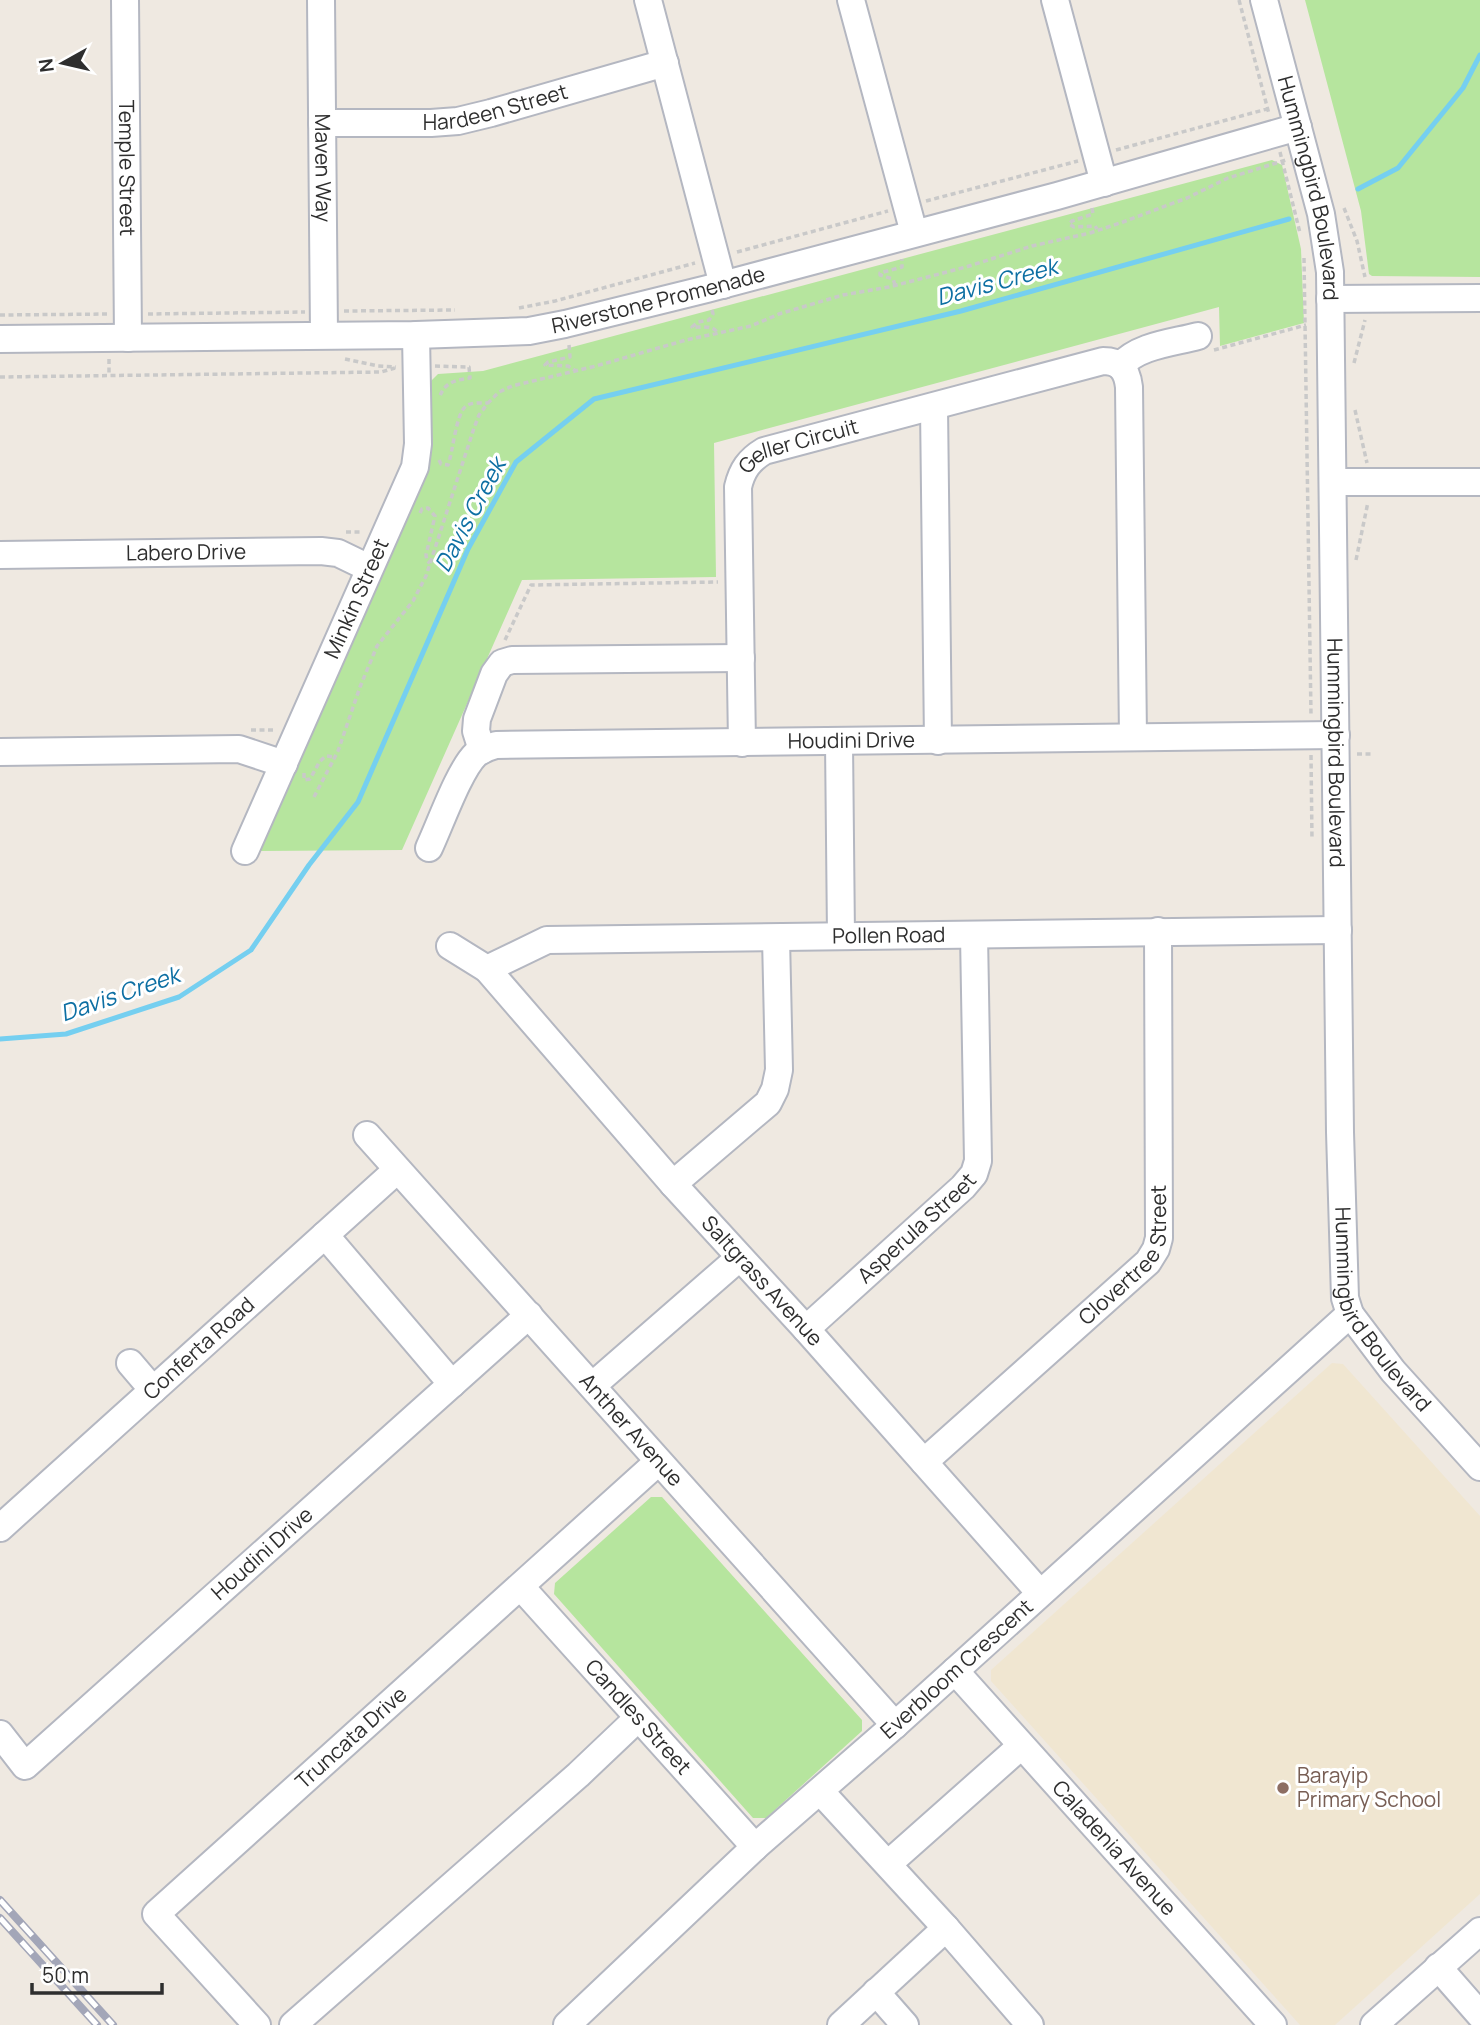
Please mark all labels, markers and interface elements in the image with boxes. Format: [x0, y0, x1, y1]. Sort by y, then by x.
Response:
north arrow [28, 28, 98, 98]
text: N [32, 57, 60, 74]
street label: Hummingbird Boulevard [1272, 73, 1345, 301]
street label: Hardeen Street [423, 77, 571, 136]
street label: Temple Street [113, 100, 142, 236]
street label: Maven Way [309, 114, 338, 222]
water label: Davis Creek [933, 249, 1064, 313]
street label: Riverstone Promenade [549, 259, 768, 339]
street label: Geller Circuit [731, 412, 861, 479]
water label: Davis Creek [426, 449, 514, 577]
street label: Minkin Street [317, 534, 395, 663]
street label: Labero Drive [126, 537, 246, 566]
street label: Hummingbird Boulevard [1321, 638, 1352, 868]
street label: Houdini Drive [787, 725, 915, 755]
street label: Pollen Road [832, 920, 946, 949]
water label: Davis Creek [56, 957, 187, 1028]
street label: Asperula Street [851, 1167, 982, 1289]
street label: Clovertree Street [1072, 1185, 1173, 1331]
street label: Hummingbird Boulevard [1329, 1206, 1438, 1417]
street label: Saltgrass Avenue [696, 1209, 830, 1352]
street label: Conferta Road [137, 1290, 260, 1405]
street label: Anther Avenue [574, 1367, 690, 1492]
street label: Houdini Drive [205, 1500, 318, 1606]
street label: Everbloom Crescent [874, 1592, 1038, 1744]
street label: Candles Street [580, 1653, 698, 1780]
street label: Truncata Drive [289, 1680, 412, 1795]
place label: Barayip Primary School [1297, 1761, 1441, 1813]
street label: Caladenia Avenue [1047, 1774, 1183, 1921]
marker: Barayip Primary School [1275, 1780, 1291, 1796]
scale bar [32, 1952, 161, 1996]
text: 50 m [42, 1961, 89, 1989]

